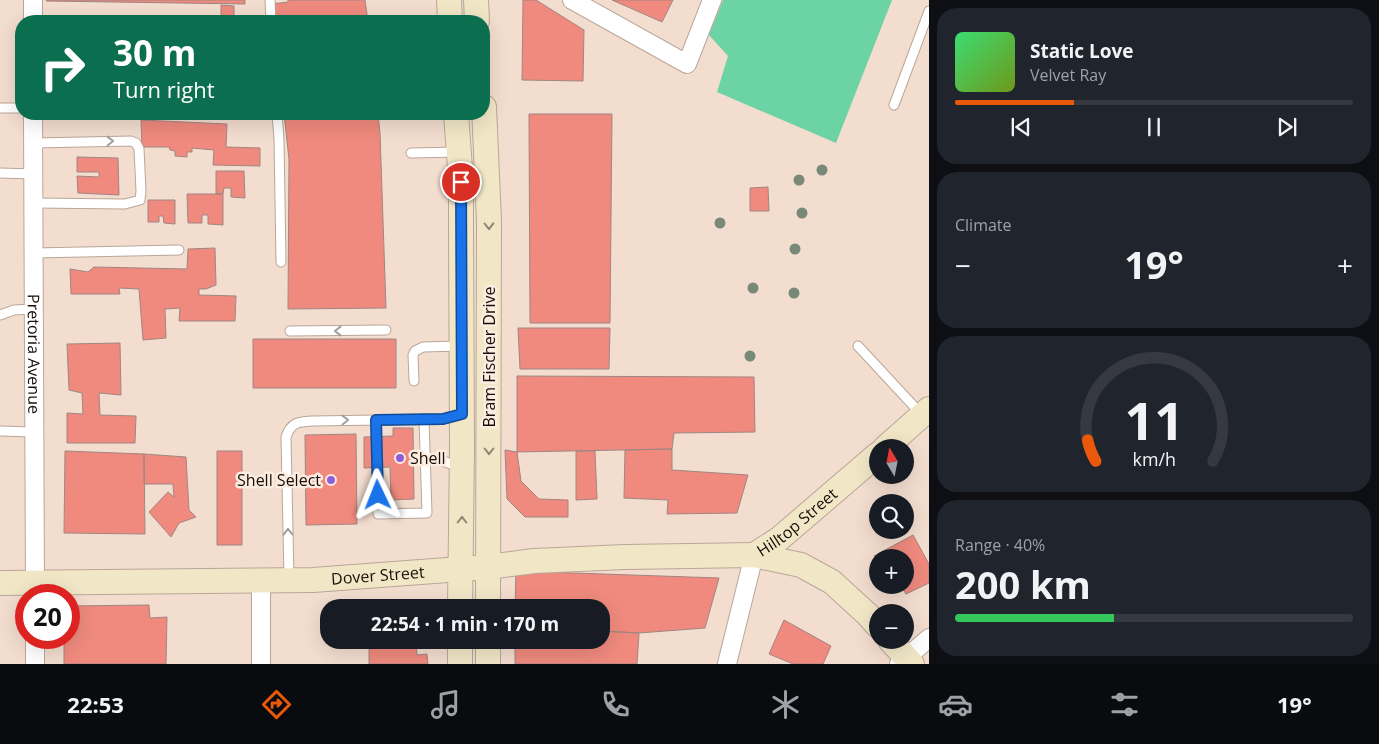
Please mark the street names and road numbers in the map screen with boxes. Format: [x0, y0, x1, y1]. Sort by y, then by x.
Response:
street label: Bram Fischer Drive [478, 287, 500, 427]
street label: Pretoria Avenue [23, 294, 45, 414]
street label: Hilltop Street [752, 483, 842, 562]
street label: Dover Street [330, 561, 426, 590]

